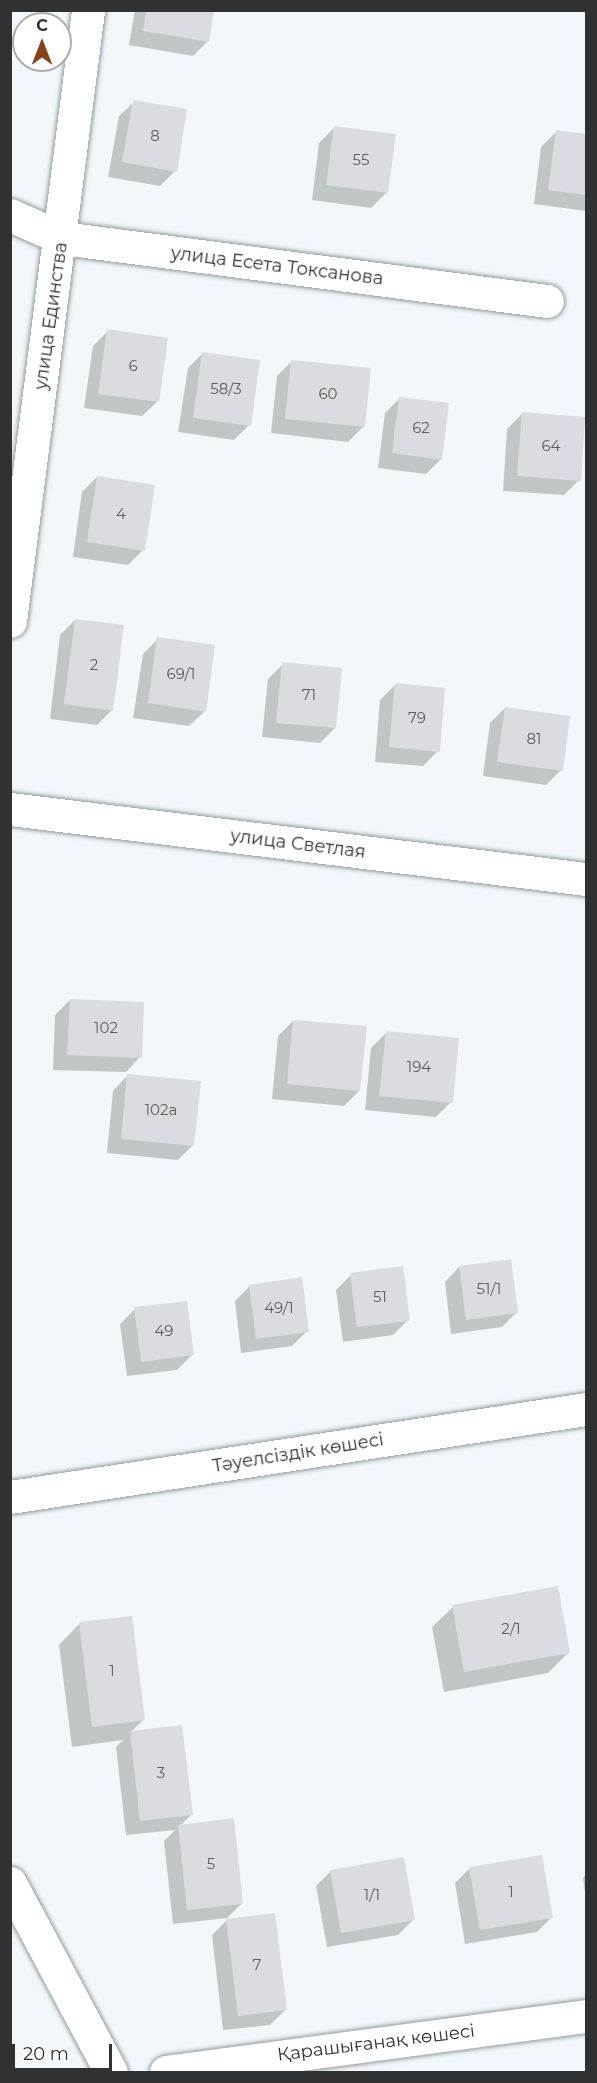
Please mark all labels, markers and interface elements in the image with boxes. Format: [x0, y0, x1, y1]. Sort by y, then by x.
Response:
north arrow [12, 12, 72, 72]
text: С [36, 16, 48, 35]
house number: 8 [150, 127, 160, 145]
house number: 55 [353, 151, 369, 169]
street label: улица Единства [30, 241, 72, 391]
street label: улица Есета Токсанова [170, 242, 384, 290]
house number: 6 [128, 357, 138, 375]
house number: 58/3 [210, 380, 242, 398]
house number: 60 [318, 385, 338, 403]
house number: 62 [412, 419, 430, 437]
house number: 64 [541, 437, 561, 455]
house number: 4 [116, 505, 126, 523]
house number: 2 [90, 656, 98, 674]
house number: 69/1 [167, 665, 195, 683]
house number: 71 [302, 686, 316, 704]
house number: 79 [408, 709, 426, 727]
house number: 81 [527, 730, 541, 748]
street label: улица Светлая [229, 825, 367, 863]
house number: 102 [94, 1019, 118, 1037]
house number: 194 [407, 1058, 431, 1076]
house number: 102а [145, 1101, 177, 1119]
house number: 51/1 [477, 1280, 501, 1298]
house number: 51 [373, 1288, 387, 1306]
house number: 49/1 [264, 1299, 294, 1317]
house number: 49 [155, 1322, 173, 1340]
street label: Тәуелсіздік көшесі [211, 1429, 385, 1477]
house number: 2/1 [501, 1620, 521, 1638]
house number: 1 [109, 1662, 115, 1680]
house number: 3 [157, 1764, 165, 1782]
house number: 5 [207, 1855, 215, 1873]
house number: 1 [508, 1883, 514, 1901]
house number: 1/1 [364, 1886, 380, 1904]
house number: 7 [253, 1956, 261, 1974]
street label: Қарашығанақ көшесі [276, 2020, 476, 2066]
scale bar [15, 2032, 116, 2070]
text: 20 m [23, 2043, 69, 2065]

